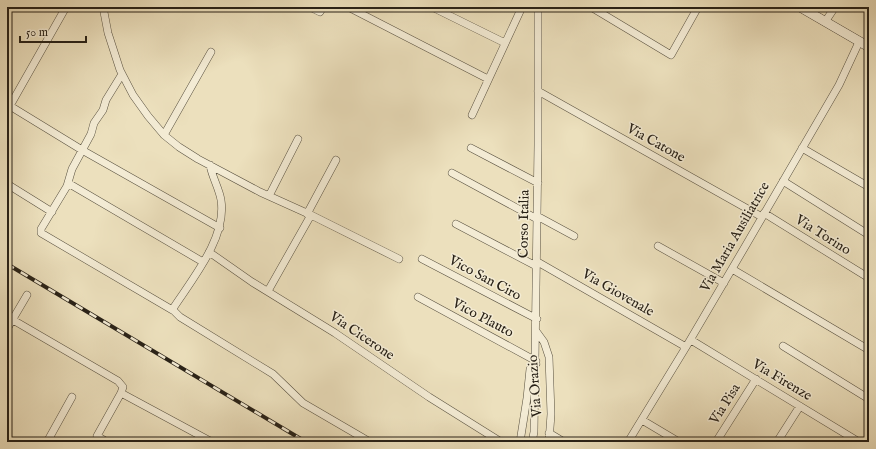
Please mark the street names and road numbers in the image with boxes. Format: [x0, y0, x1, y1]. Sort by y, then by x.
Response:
street label: Via Catone [623, 119, 689, 167]
street label: Via Maria Ausiliatrice [696, 178, 774, 296]
street label: Corso Italia [514, 189, 534, 258]
street label: Via Torino [791, 210, 855, 259]
street label: Vico San Ciro [445, 251, 525, 305]
street label: Via Giovenale [578, 265, 658, 321]
street label: Vico Plauto [448, 294, 517, 342]
street label: Via Cicerone [325, 307, 398, 365]
street label: Via Orazio [524, 354, 546, 419]
street label: Via Firenze [748, 355, 816, 405]
street label: Via Pisa [705, 379, 745, 429]

